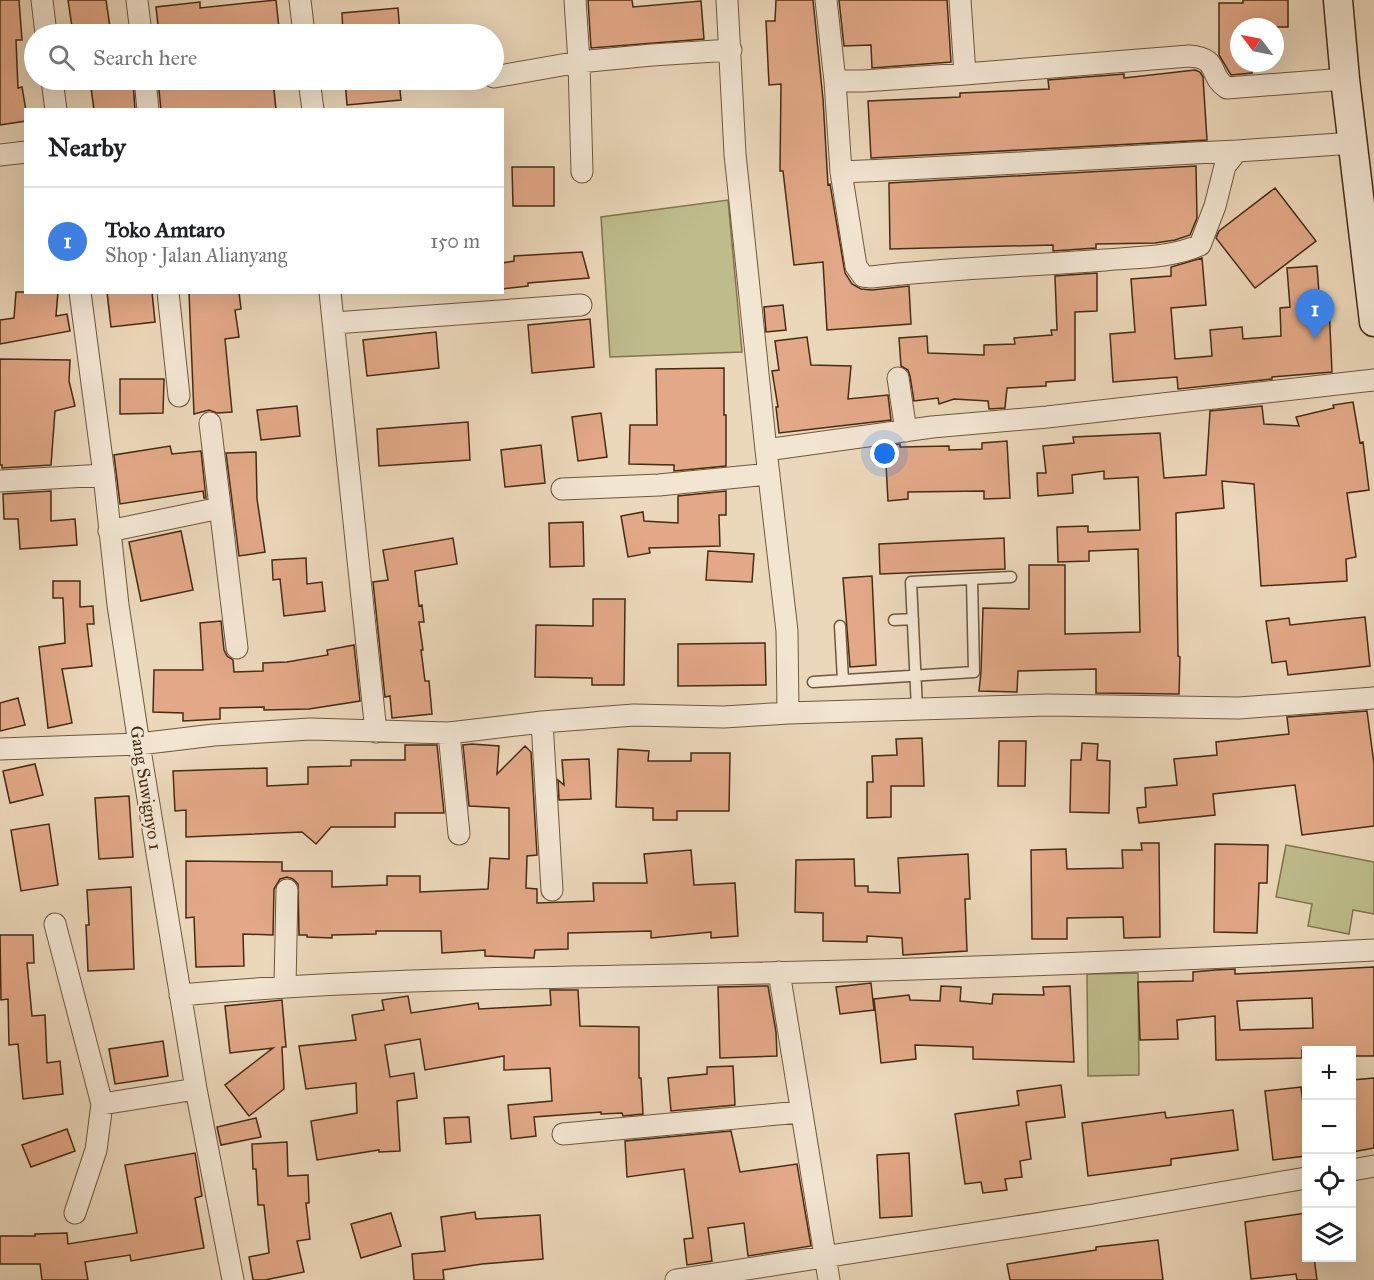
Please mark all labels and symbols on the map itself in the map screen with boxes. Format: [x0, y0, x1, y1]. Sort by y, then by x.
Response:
north arrow [1230, 18, 1284, 72]
pin: 1 [1296, 290, 1334, 339]
your location [870, 439, 899, 468]
street label: Gang Suwignyo 1 [124, 724, 167, 852]

